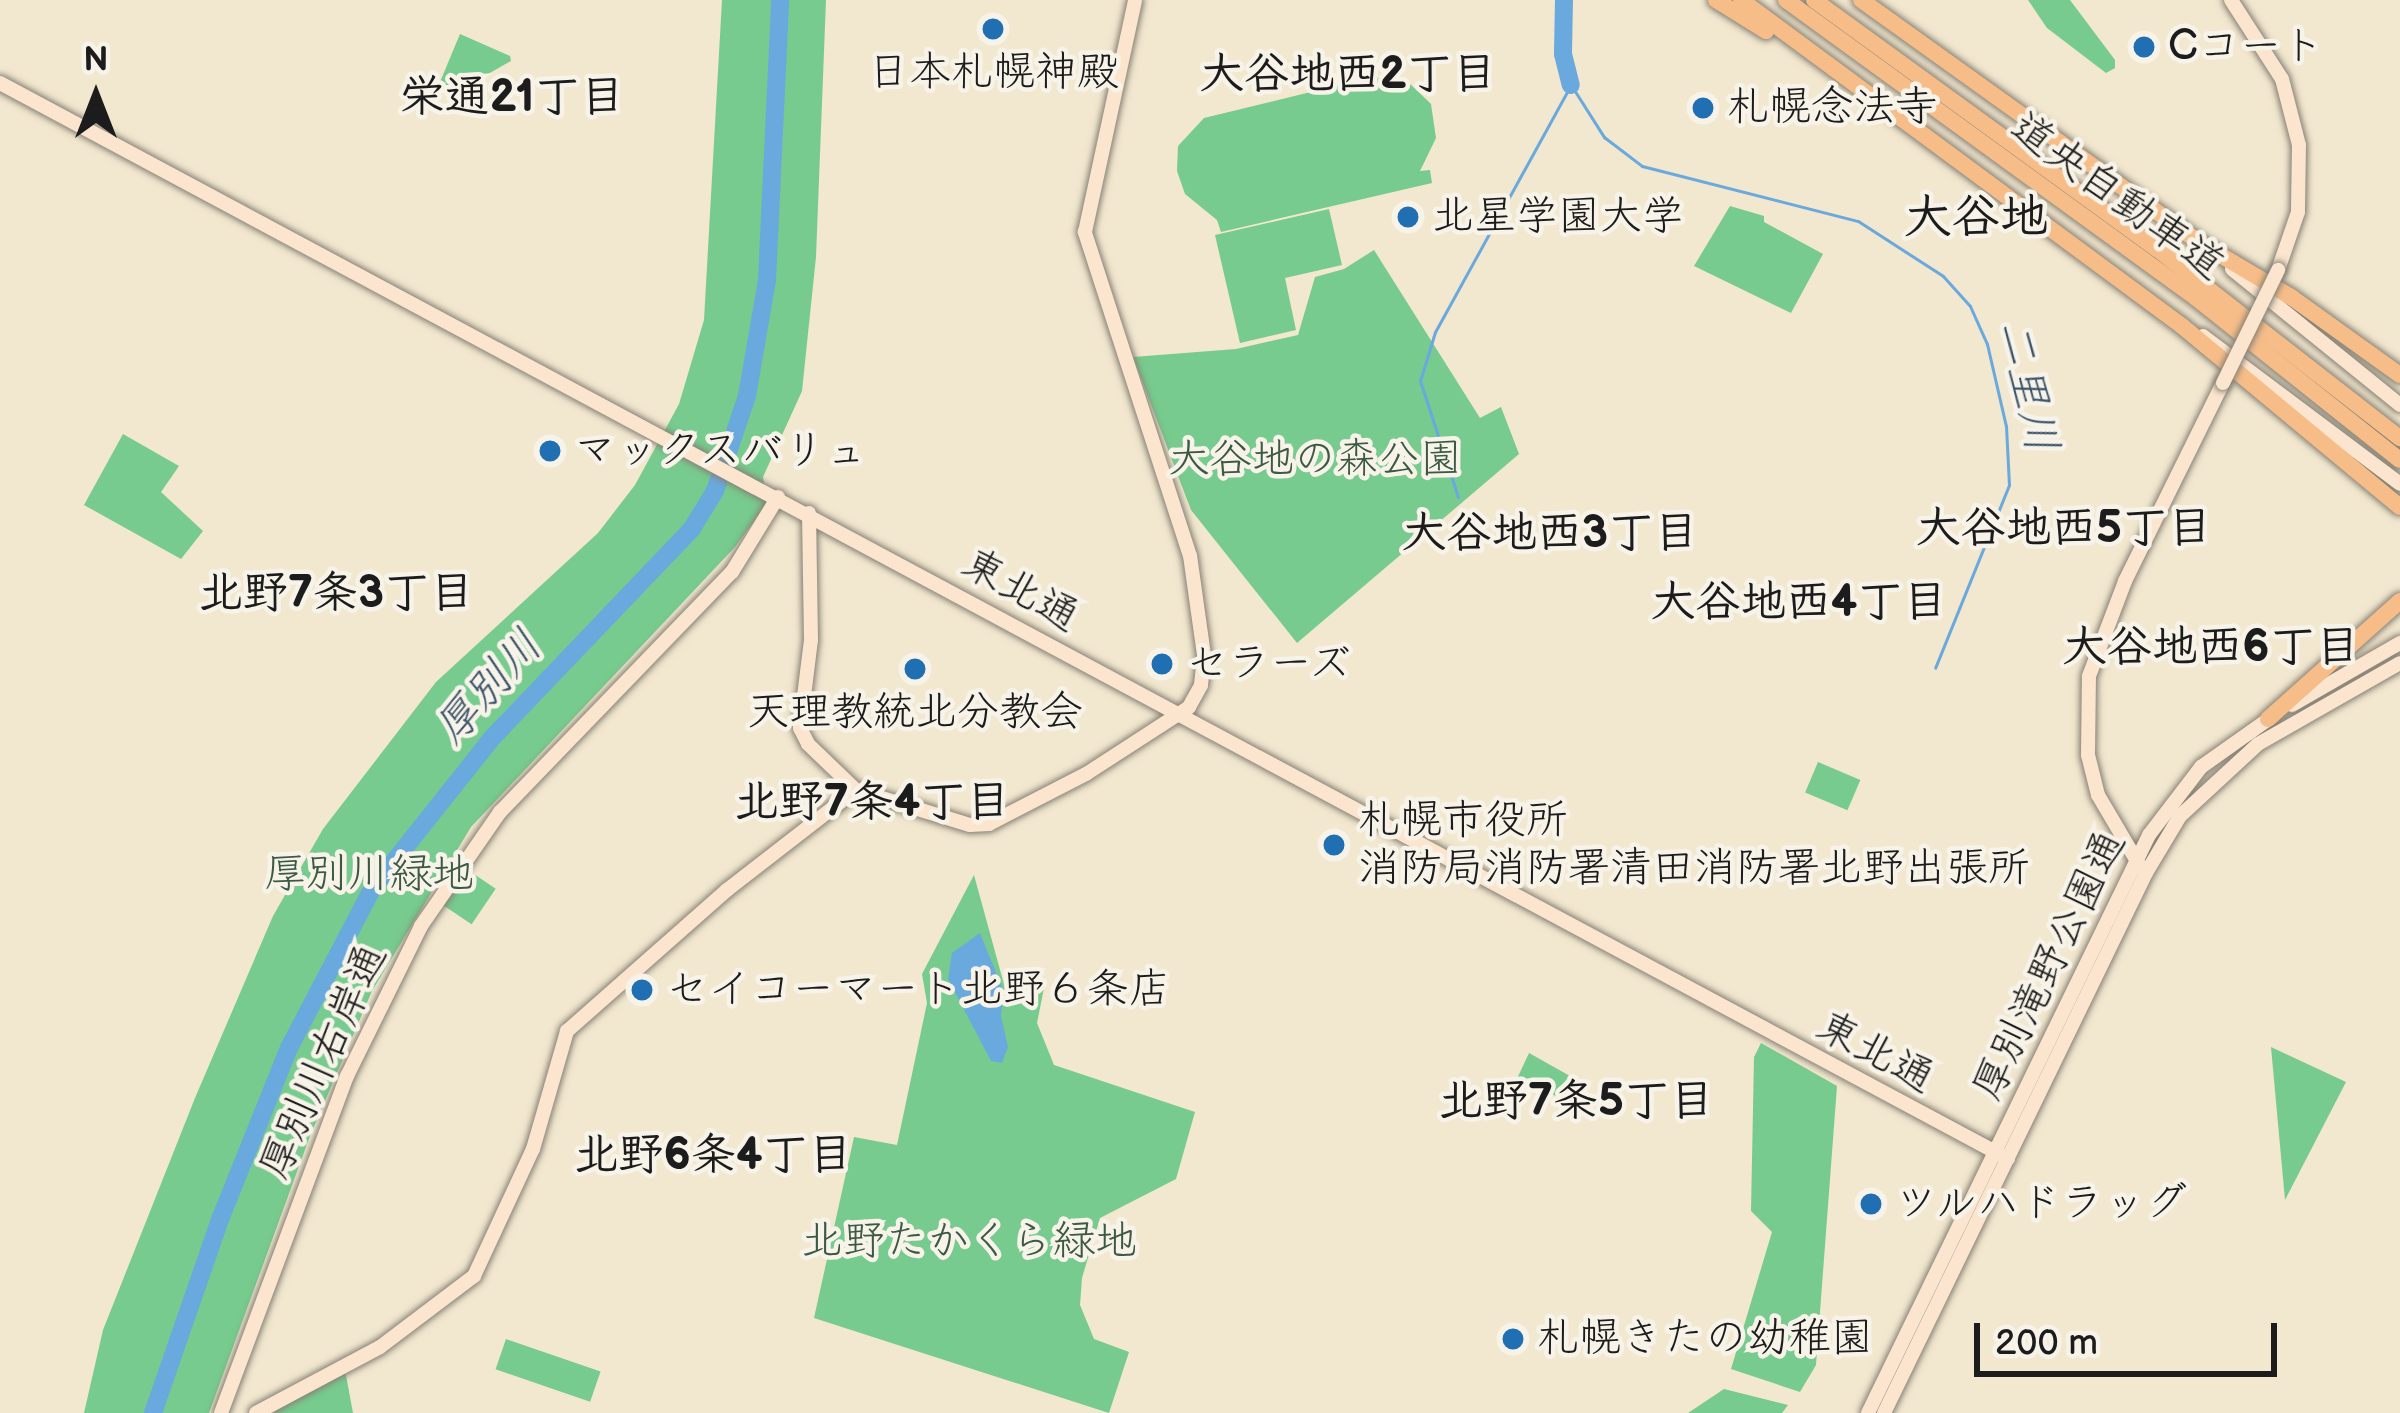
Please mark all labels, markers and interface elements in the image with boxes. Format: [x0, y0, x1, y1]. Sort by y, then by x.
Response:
marker: 日本札幌神殿 [980, 16, 1006, 42]
place label: Cコート [2168, 22, 2324, 72]
marker: Cコート [2131, 34, 2157, 60]
north arrow [36, 36, 156, 156]
text: N [84, 40, 108, 80]
place label: 日本札幌神殿 [867, 48, 1119, 98]
district label: 大谷地西2丁目 [1200, 48, 1496, 102]
district label: 栄通21丁目 [400, 71, 624, 125]
place label: 札幌念法寺 [1727, 83, 1937, 133]
marker: 札幌念法寺 [1690, 95, 1716, 121]
street label: 道央自動車道 [2000, 103, 2234, 291]
district label: 大谷地 [1904, 189, 2048, 247]
place label: 北星学園大学 [1432, 192, 1684, 242]
marker: 北星学園大学 [1395, 204, 1421, 230]
water label: 二里川 [1986, 314, 2068, 458]
place label: マックスバリュ [574, 426, 868, 476]
park label: 大谷地の森公園 [1168, 435, 1462, 485]
marker: マックスバリュ [537, 438, 563, 464]
district label: 大谷地西5丁目 [1916, 502, 2212, 556]
district label: 大谷地西3丁目 [1402, 507, 1698, 561]
street label: 東北通 [953, 538, 1087, 644]
district label: 北野7条3丁目 [198, 567, 474, 621]
district label: 大谷地西4丁目 [1651, 576, 1947, 630]
water label: 厚別川 [424, 620, 554, 756]
district label: 大谷地西6丁目 [2062, 621, 2360, 675]
place label: セラーズ [1186, 639, 1354, 689]
marker: セラーズ [1149, 651, 1175, 677]
marker: 天理教統北分教会 [902, 656, 928, 682]
place label: 天理教統北分教会 [747, 688, 1083, 738]
district label: 北野7条4丁目 [734, 776, 1010, 830]
place label: 札幌市役所 消防局消防署清田消防署北野出張所 [1358, 796, 2030, 894]
street label: 厚別滝野公園通 [1963, 823, 2137, 1109]
marker: 札幌市役所 消防局消防署清田消防署北野出張所 [1321, 832, 1347, 858]
park label: 厚別川緑地 [264, 850, 474, 900]
street label: 厚別川右岸通 [250, 937, 398, 1187]
place label: セイコーマート北野６条店 [666, 965, 1170, 1015]
marker: セイコーマート北野６条店 [629, 977, 655, 1003]
street label: 東北通 [1808, 1001, 1942, 1105]
district label: 北野7条5丁目 [1438, 1075, 1714, 1129]
district label: 北野6条4丁目 [574, 1129, 852, 1183]
place label: ツルハドラッグ [1895, 1179, 2189, 1229]
marker: ツルハドラッグ [1858, 1191, 1884, 1217]
park label: 北野たかくら緑地 [801, 1217, 1137, 1267]
scale bar [1980, 1299, 2283, 1373]
place label: 札幌きたの幼稚園 [1537, 1314, 1873, 1364]
text: 200 m [1995, 1322, 2098, 1365]
marker: 札幌きたの幼稚園 [1500, 1326, 1526, 1352]

